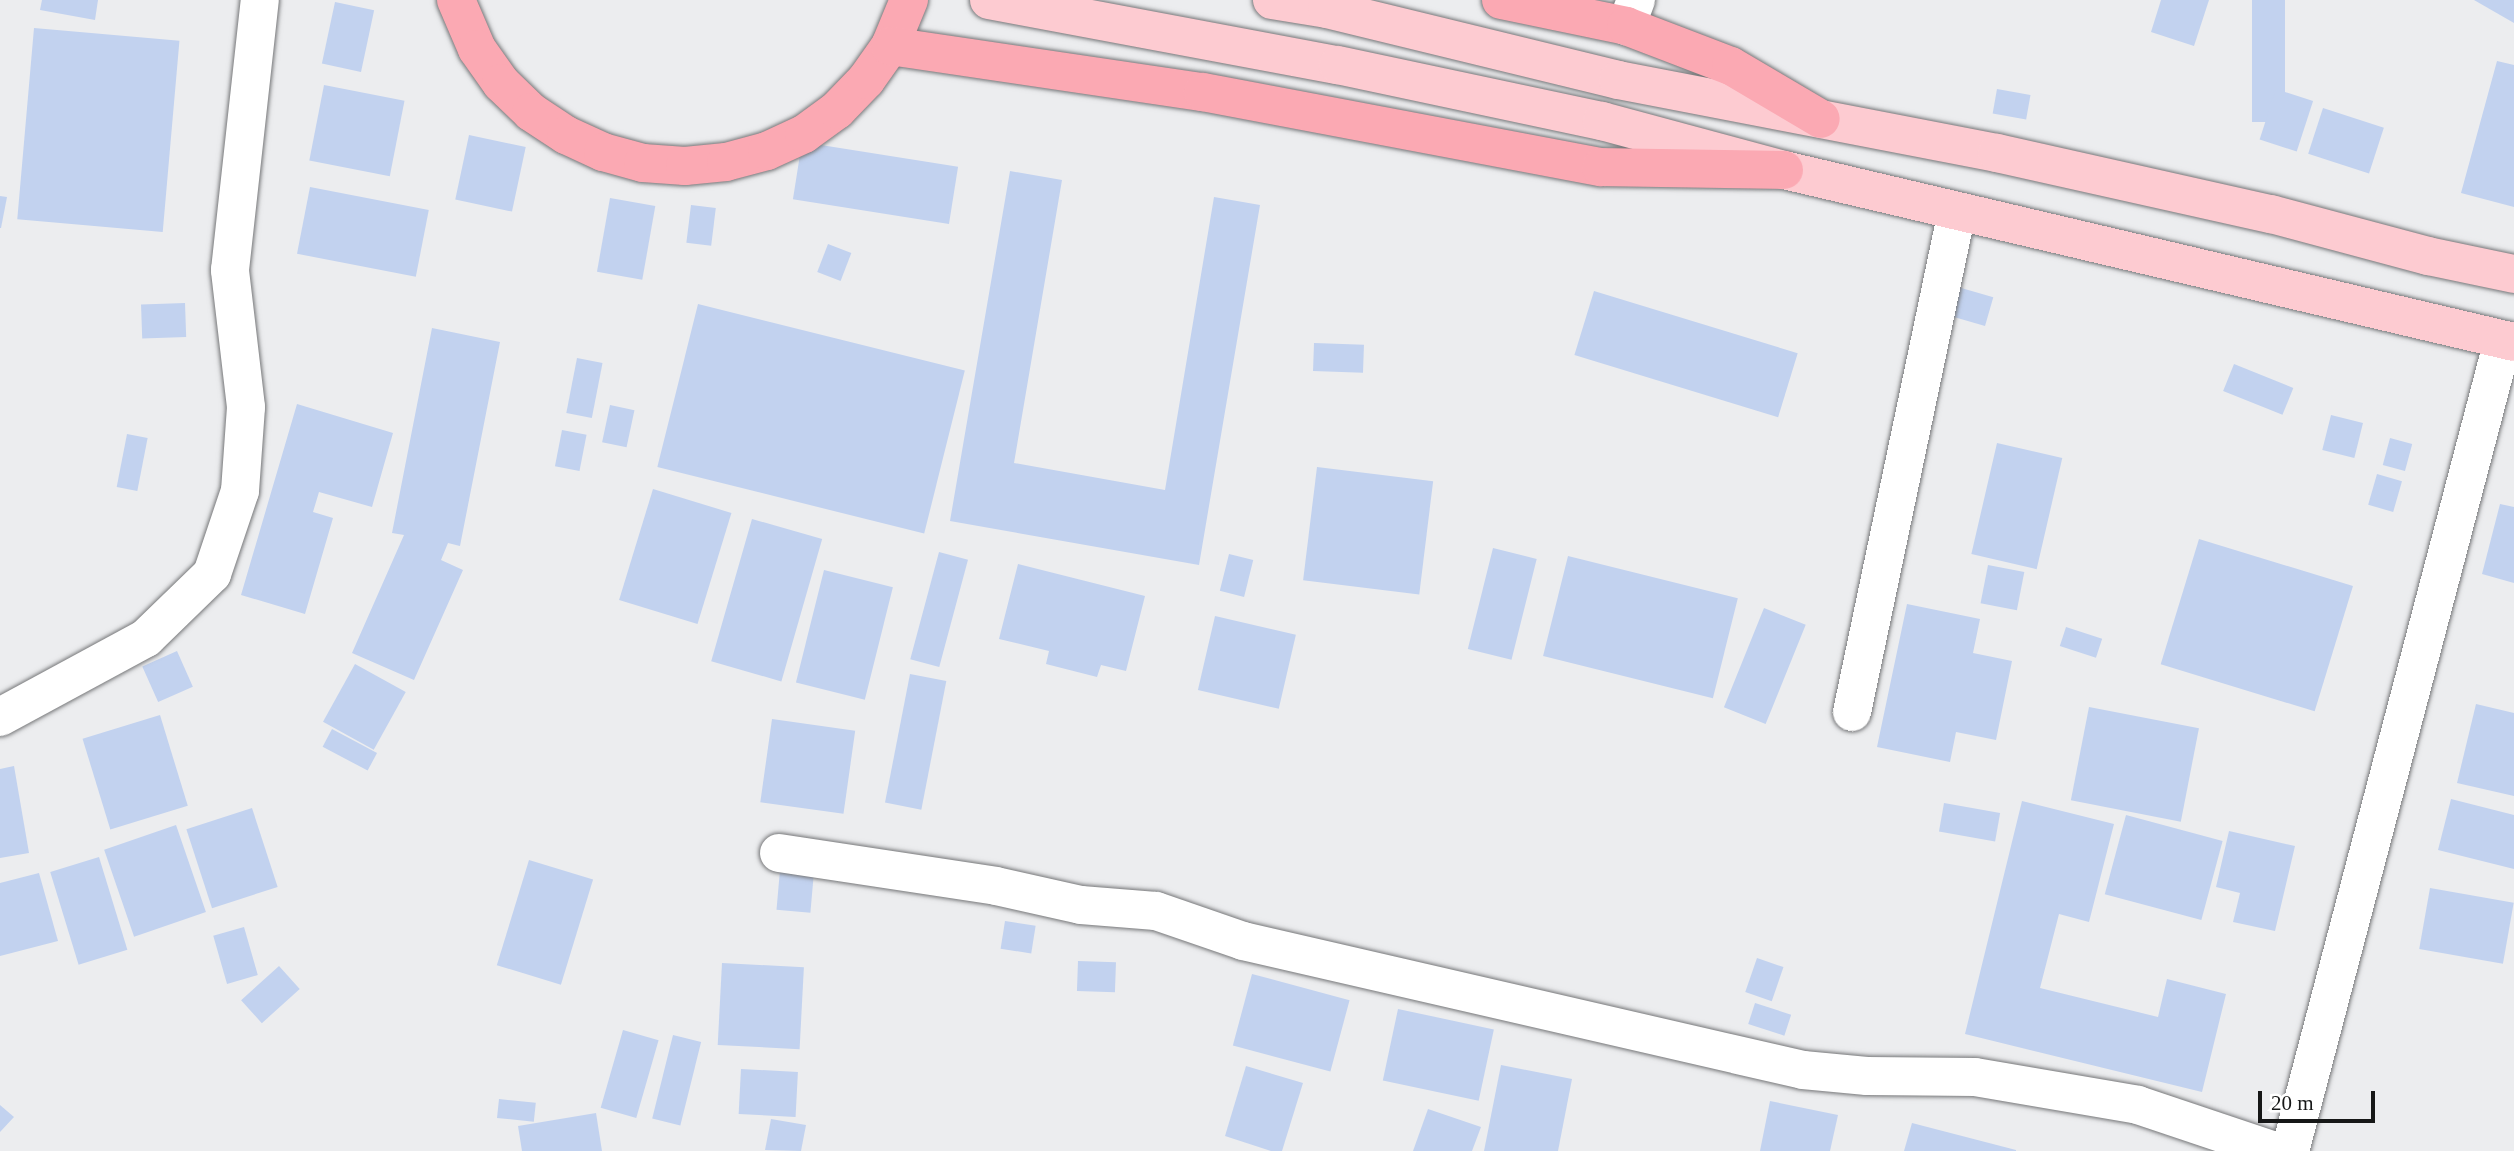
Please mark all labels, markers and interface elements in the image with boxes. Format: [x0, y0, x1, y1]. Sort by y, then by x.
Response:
scale bar [2262, 1078, 2379, 1122]
text: 20 m [2271, 1091, 2314, 1115]

